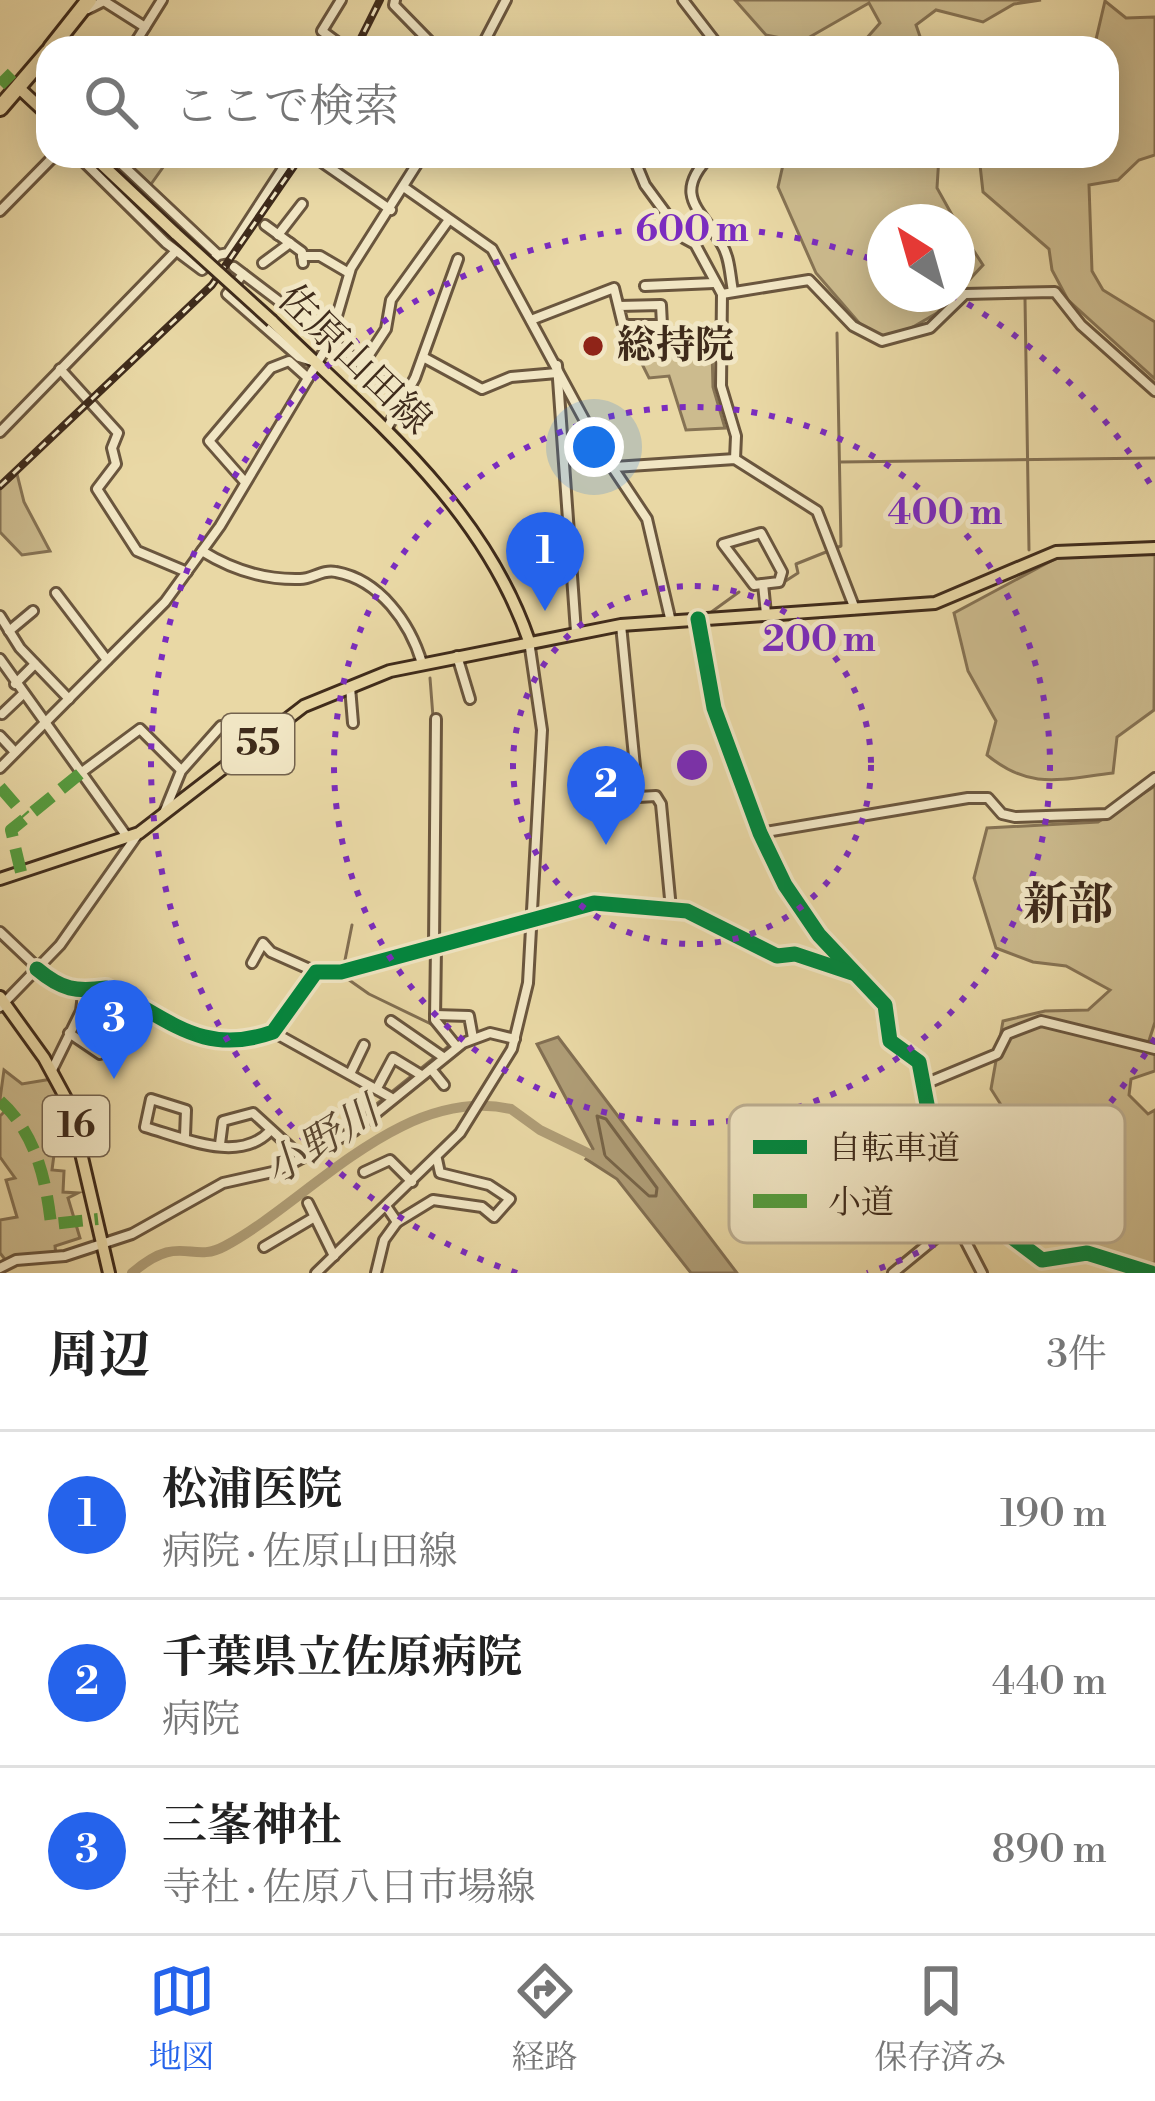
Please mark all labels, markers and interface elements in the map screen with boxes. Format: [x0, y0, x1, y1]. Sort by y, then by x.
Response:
search box [36, 36, 1119, 168]
icon: search [78, 69, 144, 135]
text: ここで検索 [174, 79, 399, 136]
north arrow [867, 204, 975, 312]
text: 600 m [635, 208, 749, 253]
street label: 佐原山田線 [267, 275, 441, 445]
place label: 総持院 [617, 322, 734, 371]
marker: 総持院 [580, 333, 606, 359]
your location [564, 417, 624, 477]
text: 400 m [888, 491, 1003, 536]
pin: 1 [506, 512, 584, 611]
text: 200 m [762, 618, 876, 663]
road number: 55 [222, 714, 294, 774]
centre of rings [671, 744, 713, 786]
pin: 2 [567, 746, 645, 845]
district label: 新部 [1023, 877, 1113, 934]
pin: 3 [75, 980, 153, 1079]
water label: 小野川 [255, 1084, 393, 1198]
road number: 16 [43, 1096, 109, 1156]
legend [729, 1105, 1125, 1243]
text: 自転車道 [828, 1129, 960, 1170]
text: 小道 [828, 1183, 894, 1224]
text: 周辺 [48, 1325, 150, 1389]
text: 3件 [1046, 1331, 1107, 1380]
text: 松浦医院 [162, 1462, 342, 1519]
text: 1 [78, 1490, 96, 1539]
text: 190 m [1000, 1490, 1107, 1539]
text: 病院 · 佐原山田線 [162, 1528, 458, 1577]
text: 千葉県立佐原病院 [162, 1630, 522, 1687]
text: 2 [75, 1658, 99, 1707]
text: 440 m [992, 1658, 1107, 1707]
text: 病院 [162, 1696, 240, 1745]
text: 三峯神社 [162, 1798, 342, 1855]
text: 3 [75, 1826, 99, 1875]
text: 890 m [991, 1826, 1107, 1875]
text: 寺社 · 佐原八日市場線 [162, 1864, 536, 1913]
tab: 地図 [149, 1958, 215, 2079]
tab: 経路 [512, 1958, 578, 2079]
tab: 保存済み [875, 1958, 1007, 2079]

